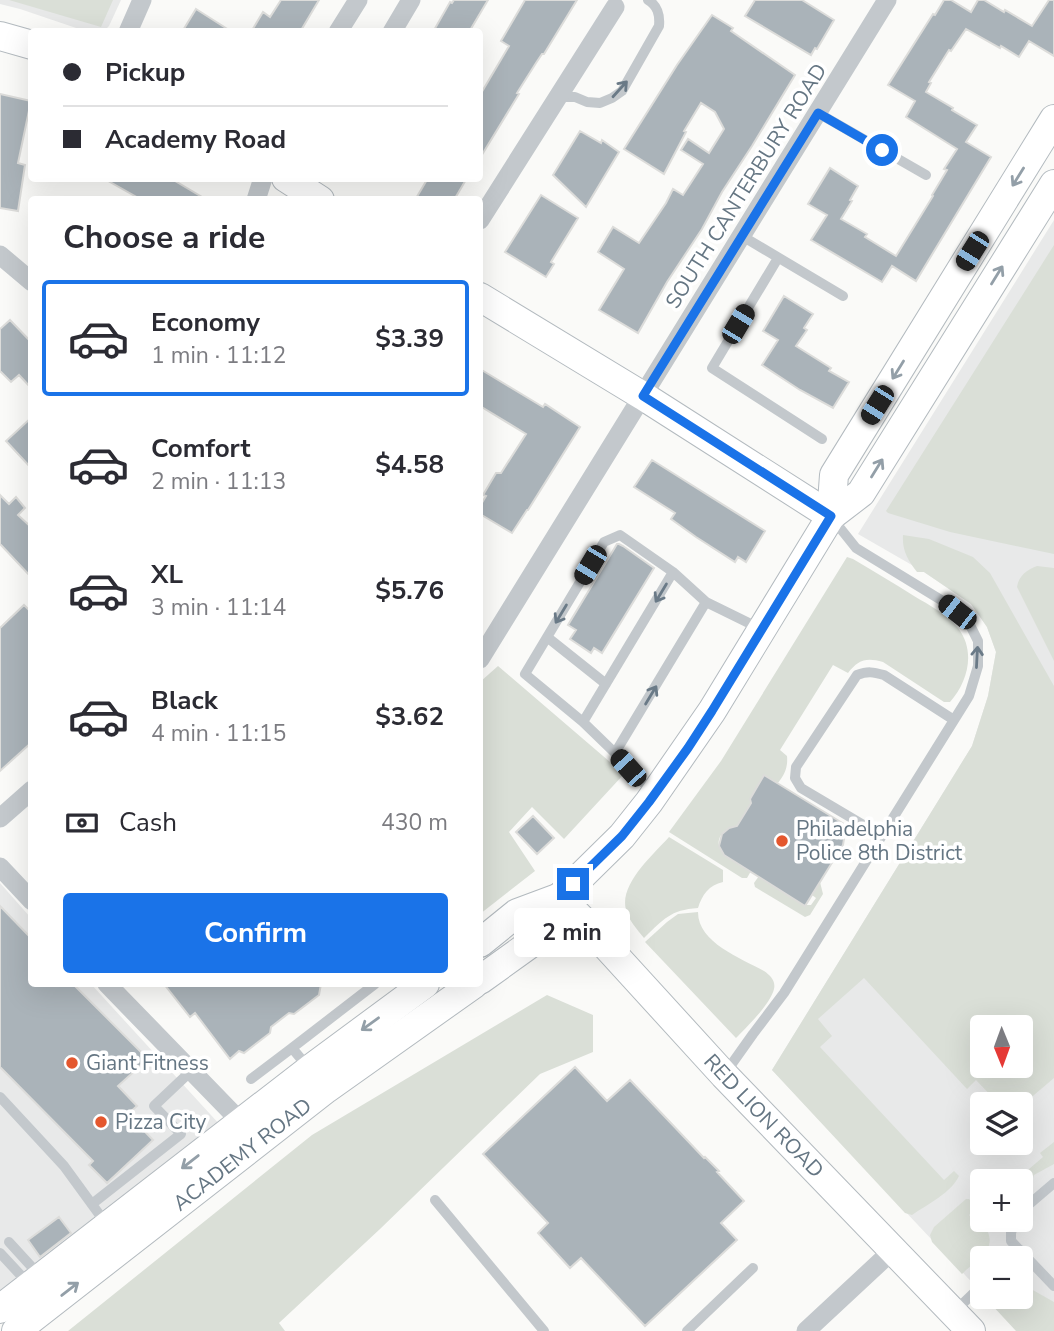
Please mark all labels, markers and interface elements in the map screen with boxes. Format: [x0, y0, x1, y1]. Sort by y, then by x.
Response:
text: Pickup [105, 55, 185, 90]
street label: SOUTH CANTERBURY ROAD [659, 58, 833, 314]
one-way arrow [611, 81, 628, 99]
text: Academy Road [105, 122, 286, 157]
route start [866, 134, 898, 166]
one-way arrow [1011, 166, 1025, 186]
text: Choose a ride [63, 216, 265, 259]
car [952, 228, 993, 274]
one-way arrow [991, 265, 1005, 285]
car [719, 301, 758, 347]
text: Economy [151, 305, 260, 340]
icon: car [67, 307, 130, 370]
text: $3.39 [375, 321, 444, 356]
text: 1 min · 11:12 [151, 340, 286, 371]
one-way arrow [891, 360, 906, 379]
car [857, 382, 898, 428]
text: Comfort [151, 431, 251, 466]
icon: car [67, 433, 130, 496]
text: $4.58 [375, 447, 444, 482]
one-way arrow [870, 458, 884, 478]
text: 2 min · 11:13 [151, 466, 286, 497]
car [571, 542, 610, 588]
text: XL [151, 557, 183, 592]
icon: car [67, 559, 130, 622]
text: $5.76 [375, 573, 444, 608]
one-way arrow [653, 582, 667, 602]
car [934, 591, 981, 633]
text: 3 min · 11:14 [151, 592, 286, 623]
one-way arrow [554, 603, 567, 624]
one-way arrow [971, 646, 984, 669]
text: Black [151, 683, 218, 718]
icon: car [67, 685, 130, 748]
one-way arrow [644, 685, 658, 705]
text: $3.62 [375, 699, 444, 734]
text: 4 min · 11:15 [151, 718, 286, 749]
car [607, 745, 650, 791]
icon: cash [63, 804, 101, 842]
text: Cash [119, 805, 177, 840]
text: 430 m [381, 807, 448, 838]
place label: Philadelphia Police 8th District [796, 815, 963, 867]
marker: Philadelphia Police 8th District [774, 833, 790, 849]
route end [557, 868, 589, 900]
button: Confirm [63, 893, 448, 973]
callout: 2 min [515, 908, 631, 958]
text: 2 min [542, 917, 602, 948]
north arrow [970, 1015, 1032, 1078]
map controls [970, 1015, 1033, 1309]
one-way arrow [361, 1016, 380, 1031]
street label: RED LION ROAD [697, 1048, 830, 1184]
place label: Giant Fitness [86, 1049, 209, 1077]
marker: Giant Fitness [64, 1055, 80, 1071]
street label: ACADEMY ROAD [167, 1091, 317, 1217]
button: layers [970, 1092, 1033, 1155]
place label: Pizza City [115, 1108, 207, 1136]
marker: Pizza City [93, 1114, 109, 1130]
one-way arrow [181, 1154, 199, 1169]
button: + [970, 1169, 1033, 1232]
button: − [970, 1246, 1033, 1309]
one-way arrow [60, 1282, 78, 1297]

